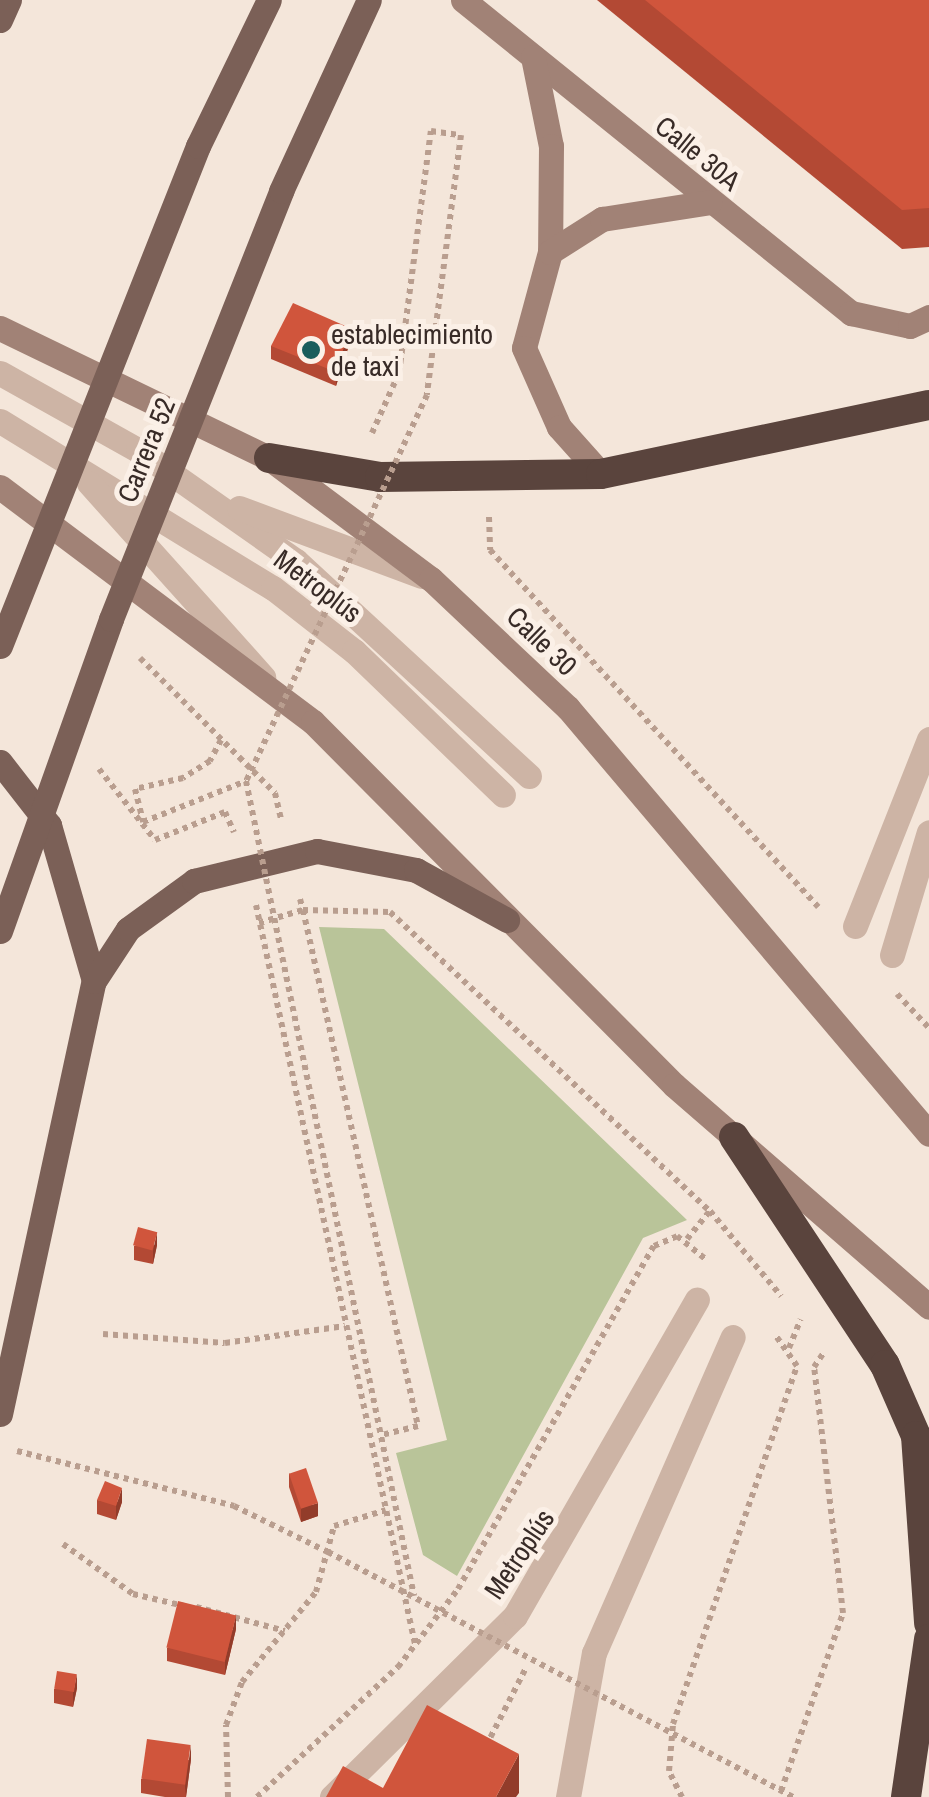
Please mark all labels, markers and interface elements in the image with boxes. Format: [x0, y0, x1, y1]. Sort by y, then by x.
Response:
street label: Calle 30A [649, 109, 747, 197]
place label: establecimiento de taxi [331, 317, 493, 383]
marker: establecimiento de taxi [300, 339, 322, 361]
street label: Carrera 52 [110, 393, 182, 507]
street label: Metroplús [268, 542, 368, 630]
street label: Calle 30 [500, 600, 584, 682]
street label: Metroplús [477, 1503, 561, 1605]

